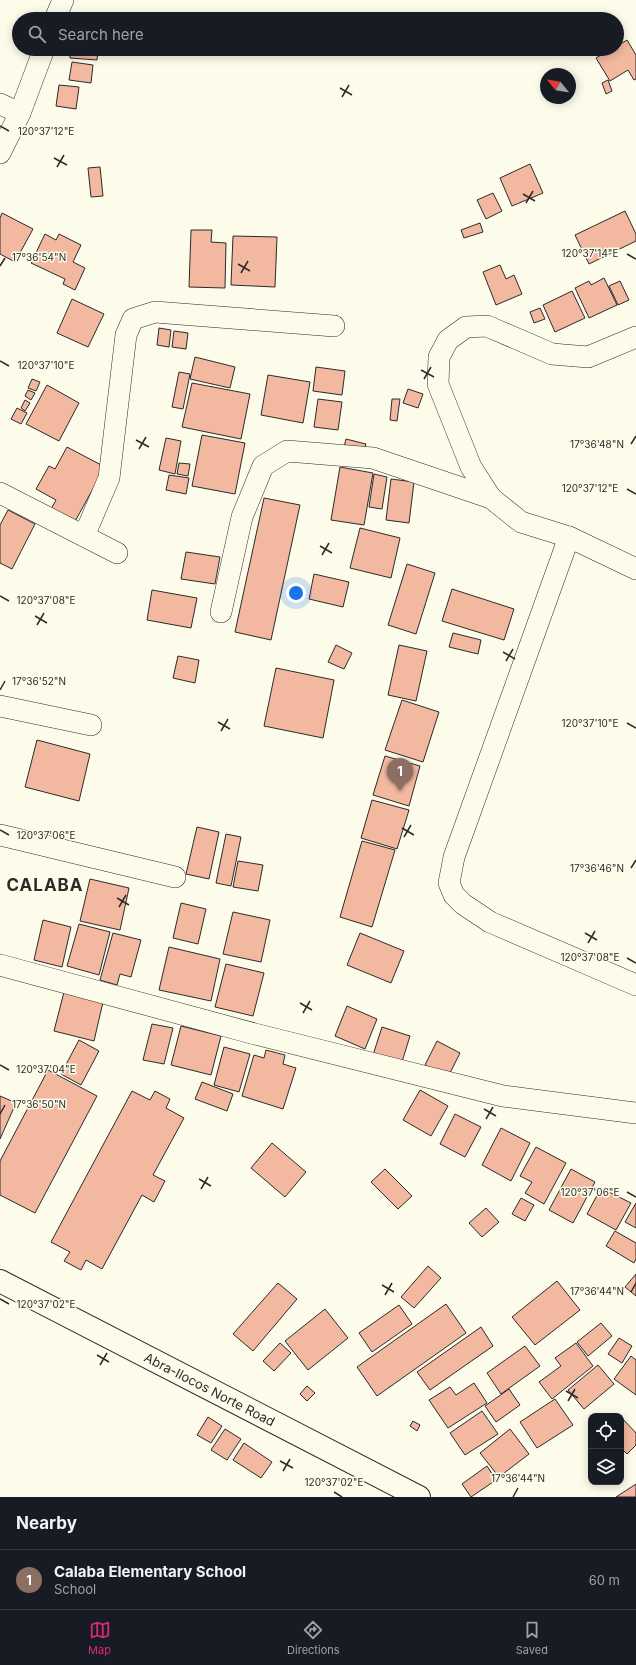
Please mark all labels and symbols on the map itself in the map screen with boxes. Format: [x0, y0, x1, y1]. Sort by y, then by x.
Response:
north arrow [540, 68, 576, 104]
text: 120°37'12"E [18, 125, 74, 137]
text: 120°37'14"E [561, 247, 619, 259]
text: 17°36'54"N [12, 251, 66, 263]
text: 120°37'10"E [18, 359, 74, 371]
text: 17°36'48"N [570, 438, 624, 450]
text: 120°37'12"E [562, 482, 618, 494]
your location [286, 583, 306, 603]
text: 120°37'08"E [16, 594, 76, 606]
text: 17°36'52"N [12, 675, 66, 687]
text: 120°37'10"E [562, 717, 618, 729]
pin: 1 [387, 758, 413, 791]
text: 120°37'06"E [16, 829, 76, 841]
text: 17°36'46"N [570, 862, 624, 874]
district label: CALABA [6, 875, 84, 895]
text: 120°37'08"E [560, 951, 620, 963]
text: 120°37'04"E [16, 1063, 76, 1075]
text: 17°36'50"N [12, 1098, 66, 1110]
text: 120°37'06"E [560, 1186, 620, 1198]
text: 17°36'44"N [570, 1285, 624, 1297]
text: 120°37'02"E [17, 1298, 75, 1310]
street label: Abra-Ilocos Norte Road [142, 1349, 278, 1429]
text: 17°36'44"N [491, 1472, 545, 1484]
text: 120°37'02"E [305, 1476, 363, 1488]

